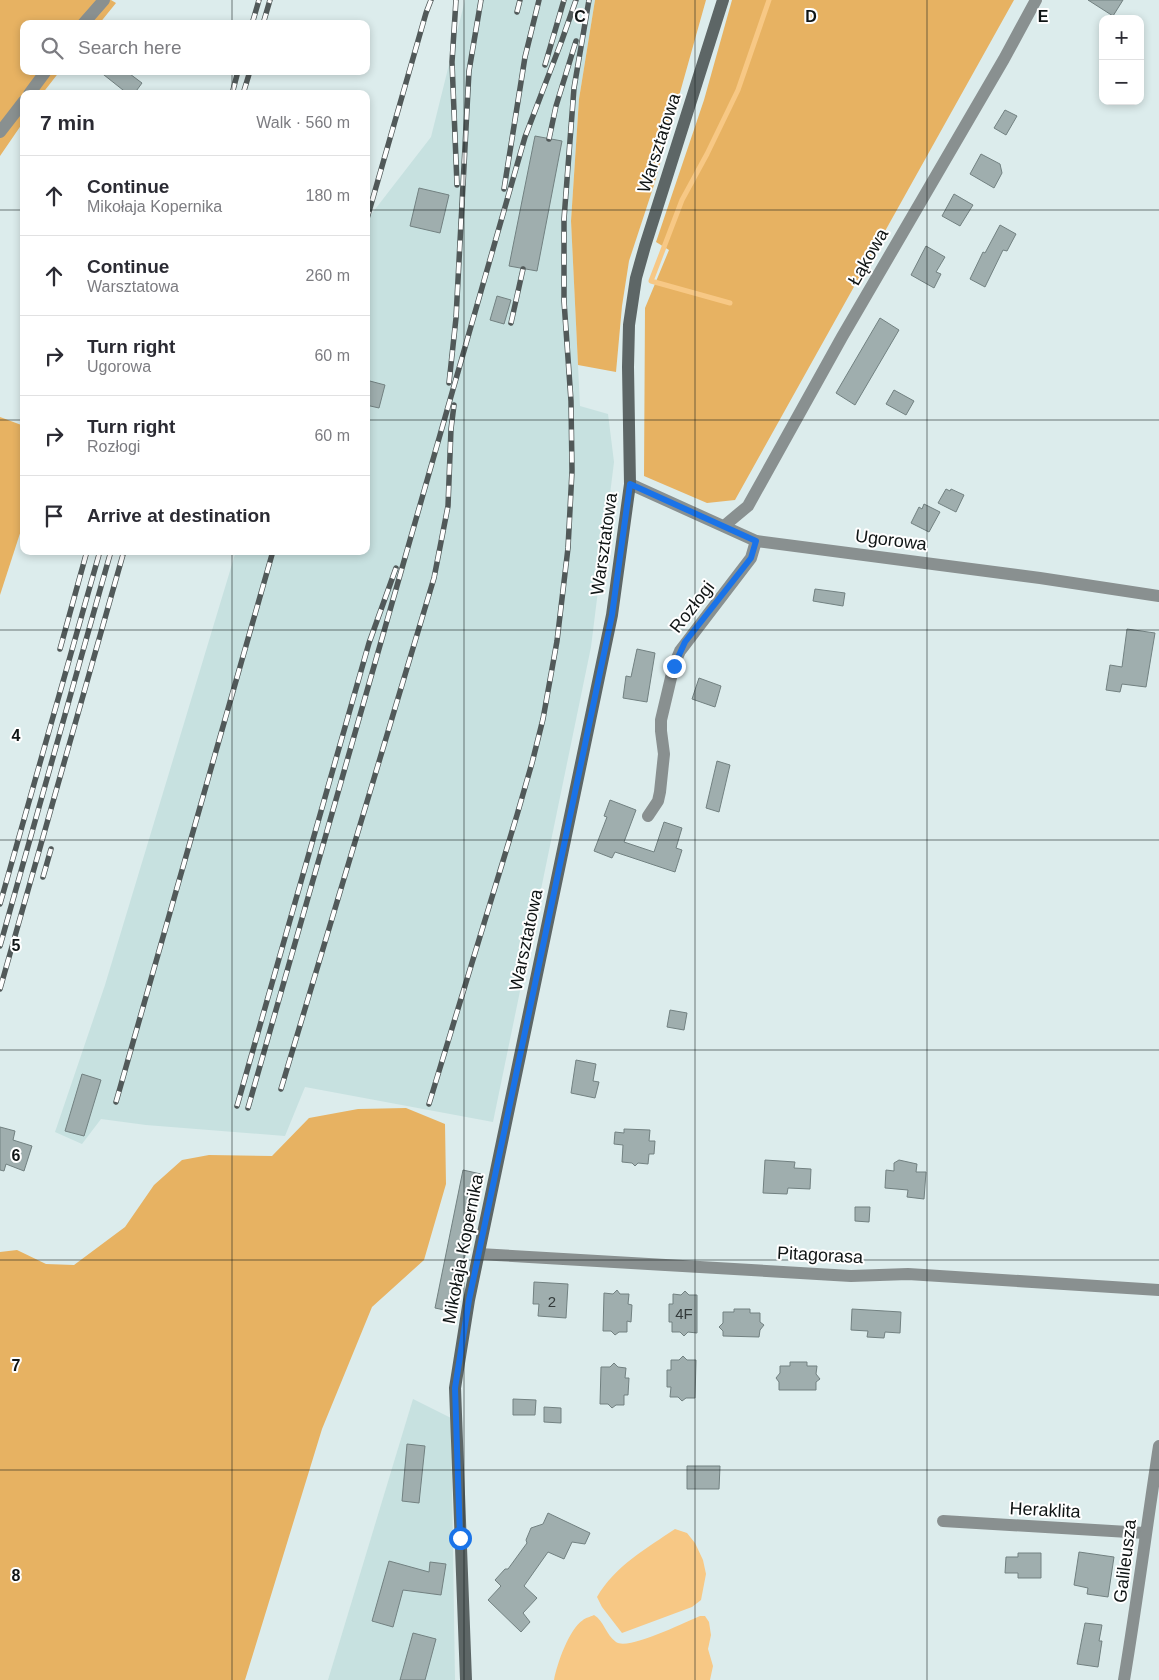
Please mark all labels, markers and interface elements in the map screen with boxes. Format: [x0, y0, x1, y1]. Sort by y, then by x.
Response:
text: C [574, 8, 586, 25]
text: D [805, 8, 817, 25]
text: E [1038, 8, 1049, 25]
map controls [1099, 15, 1144, 105]
button: + [1099, 15, 1144, 60]
search box [20, 20, 370, 75]
icon: search [38, 34, 66, 62]
text: Search here [78, 37, 182, 58]
button: − [1099, 60, 1144, 105]
street label: Warsztatowa [634, 90, 685, 195]
text: 7 min [40, 111, 95, 134]
text: Walk · 560 m [256, 114, 350, 131]
text: Continue [87, 176, 169, 197]
icon: ahead [40, 182, 68, 210]
text: 180 m [306, 187, 350, 204]
text: Mikołaja Kopernika [87, 198, 222, 215]
street label: Łąkowa [844, 224, 893, 289]
text: Continue [87, 256, 169, 277]
icon: ahead [40, 262, 68, 290]
text: 260 m [306, 267, 350, 284]
text: Warsztatowa [87, 278, 179, 295]
text: Turn right [87, 336, 175, 357]
icon: right [40, 342, 68, 370]
text: 60 m [314, 347, 350, 364]
text: Ugorowa [87, 358, 151, 375]
text: Turn right [87, 416, 175, 437]
icon: right [40, 422, 68, 450]
text: 60 m [314, 427, 350, 444]
text: Rozłogi [87, 438, 140, 455]
street label: Warsztatowa [587, 490, 621, 597]
icon: arrive [40, 502, 68, 530]
text: Arrive at destination [87, 505, 271, 526]
street label: Ugorowa [854, 526, 929, 554]
street label: Rozłogi [666, 577, 718, 637]
route end [663, 655, 686, 678]
text: 4 [12, 727, 21, 744]
street label: Warsztatowa [505, 886, 547, 993]
text: 5 [12, 937, 21, 954]
text: 6 [12, 1147, 21, 1164]
street label: Mikołaja Kopernika [439, 1171, 488, 1326]
street label: Pitagorasa [777, 1243, 864, 1267]
house number: 2 [548, 1293, 556, 1310]
house number: 4F [675, 1305, 693, 1322]
text: 7 [12, 1357, 21, 1374]
street label: Heraklita [1009, 1498, 1082, 1522]
street label: Galileusza [1110, 1517, 1140, 1604]
route start [449, 1527, 472, 1550]
text: 8 [12, 1567, 21, 1584]

